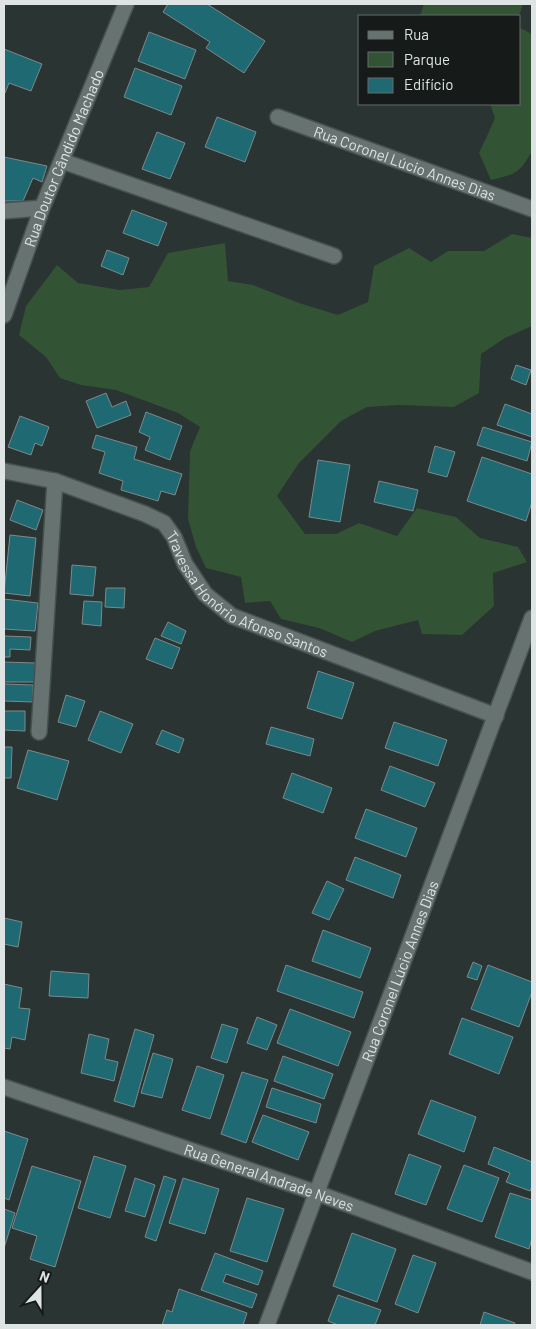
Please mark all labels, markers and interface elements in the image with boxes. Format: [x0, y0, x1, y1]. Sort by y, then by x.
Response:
legend [358, 15, 521, 105]
text: Rua [404, 25, 429, 43]
text: Parque [404, 50, 450, 68]
street label: Rua Doutor Cândido Machado [20, 66, 107, 249]
text: Edifício [404, 75, 453, 93]
street label: Rua Coronel Lúcio Annes Dias [312, 122, 498, 204]
street label: Travessa Honório Afonso Santos [163, 527, 331, 661]
street label: Rua Coronel Lúcio Annes Dias [358, 878, 442, 1064]
street label: Rua General Andrade Neves [182, 1140, 356, 1215]
north arrow [15, 1264, 65, 1314]
text: N [37, 1267, 52, 1286]

